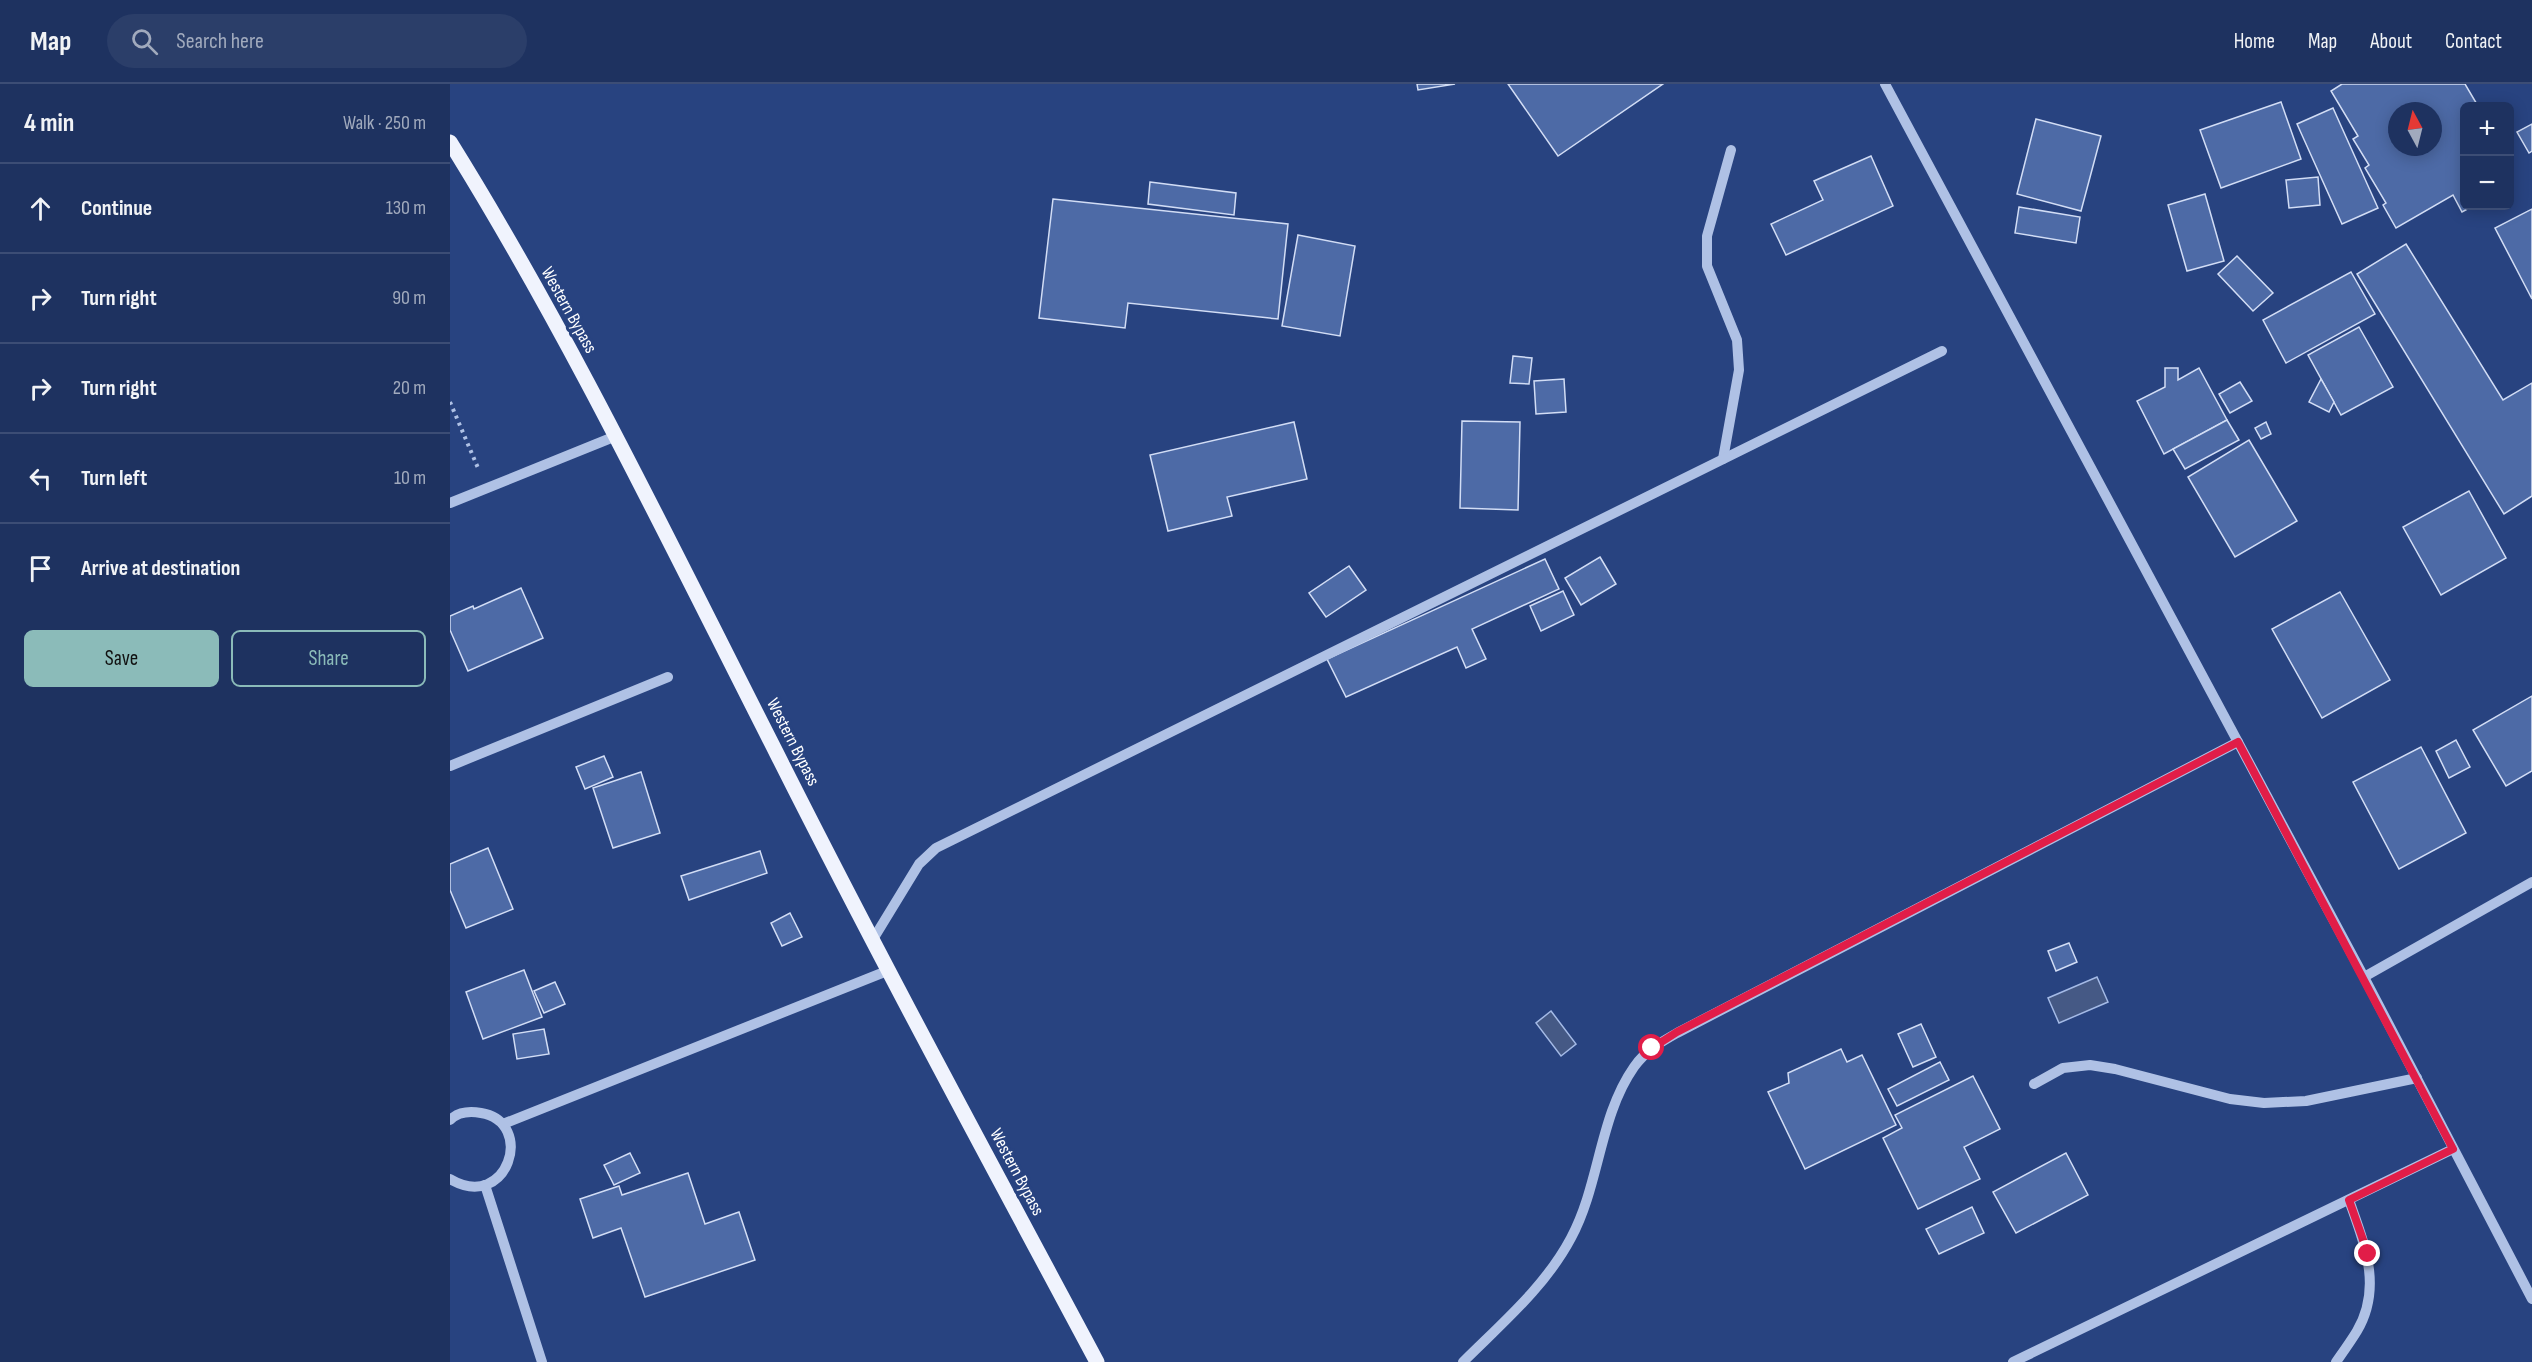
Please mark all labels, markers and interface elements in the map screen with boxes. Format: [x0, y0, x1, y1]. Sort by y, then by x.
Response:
search box [107, 14, 527, 68]
text: Map [30, 25, 71, 58]
icon: search [128, 25, 161, 58]
text: Search here [176, 28, 264, 55]
text: Home [2234, 29, 2275, 54]
text: Map [2308, 29, 2337, 54]
text: About [2370, 29, 2412, 54]
text: Contact [2445, 29, 2502, 54]
north arrow [2388, 102, 2442, 156]
map controls [2460, 102, 2514, 210]
button: + [2460, 102, 2514, 156]
text: 4 min [24, 108, 74, 139]
text: Walk · 250 m [343, 111, 426, 135]
button: − [2460, 156, 2514, 210]
icon: ahead [24, 192, 57, 225]
text: Continue [81, 195, 152, 222]
text: 130 m [386, 196, 426, 220]
street label: Western Bypass [537, 263, 601, 357]
icon: right [24, 282, 57, 315]
text: Turn right [81, 285, 157, 312]
text: 90 m [392, 286, 426, 310]
icon: right [24, 372, 57, 405]
text: Turn right [81, 375, 157, 402]
text: 20 m [393, 376, 426, 400]
icon: left [24, 462, 57, 495]
text: Turn left [81, 465, 147, 492]
text: 10 m [394, 466, 426, 490]
icon: arrive [24, 552, 57, 585]
text: Arrive at destination [81, 555, 240, 582]
button: Save [24, 630, 219, 687]
button: Share [231, 630, 426, 687]
street label: Western Bypass [762, 695, 824, 789]
route start [1638, 1034, 1664, 1060]
street label: Western Bypass [985, 1125, 1049, 1219]
route end [2354, 1240, 2380, 1266]

